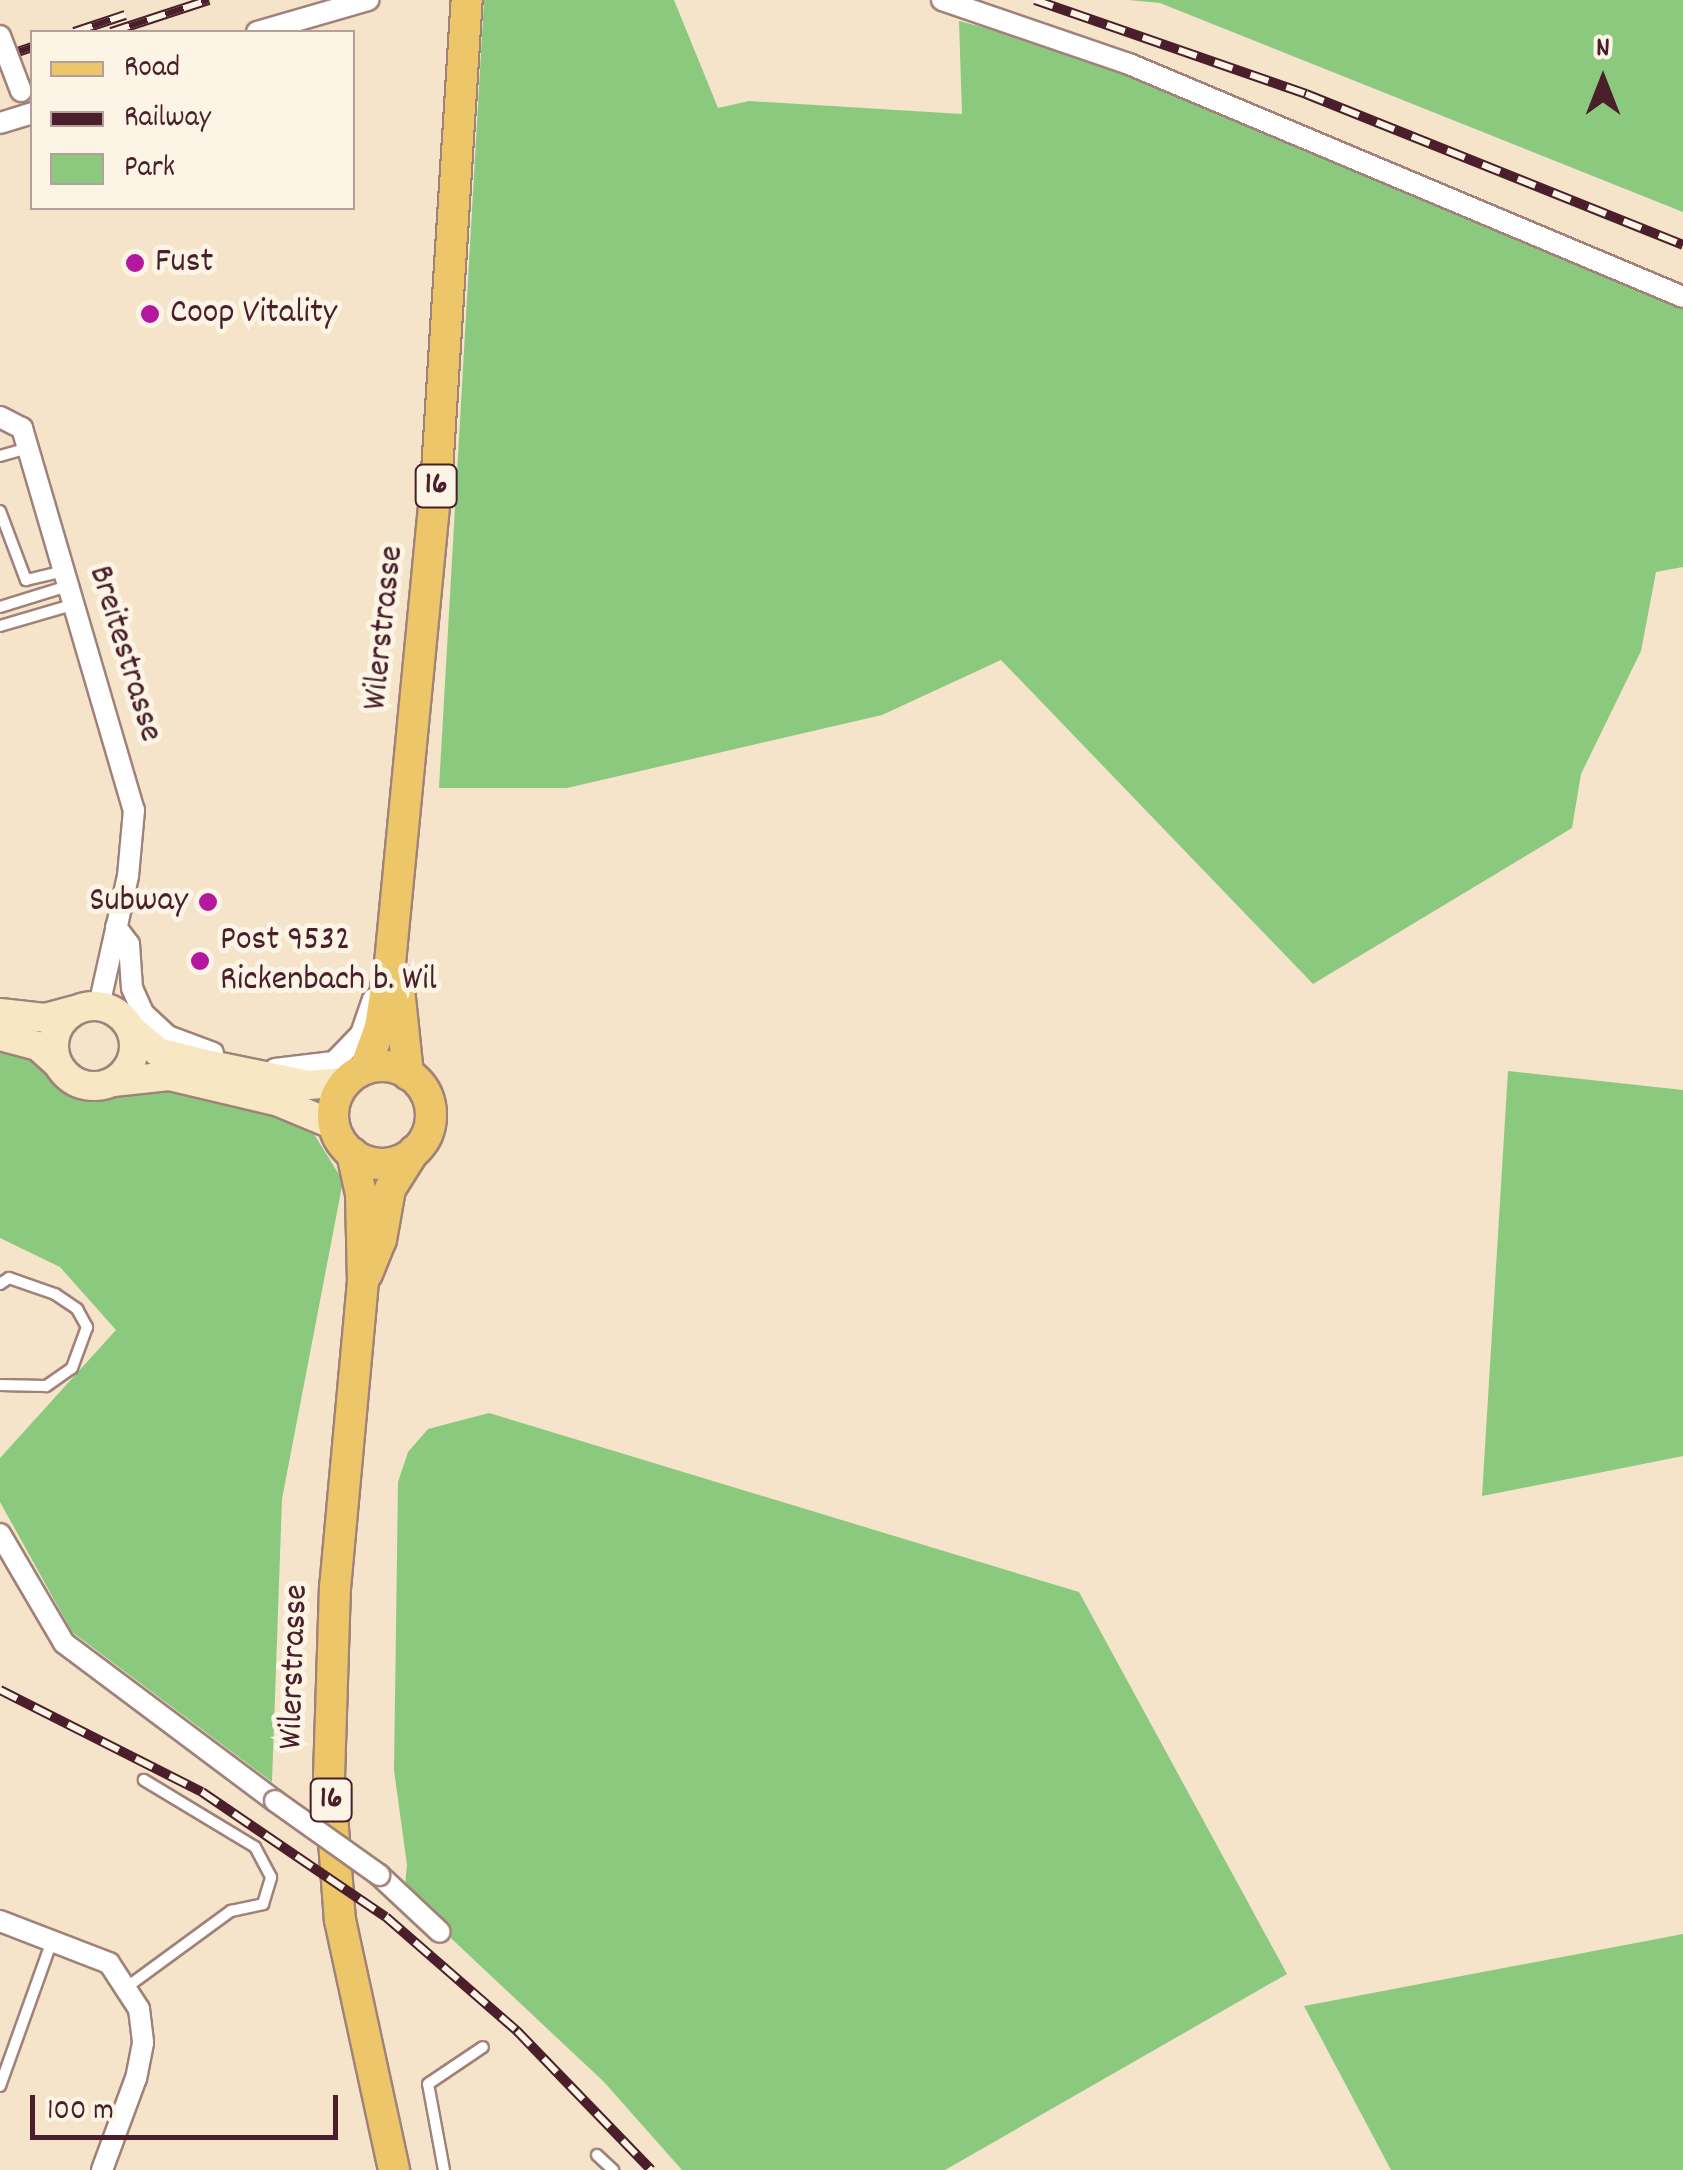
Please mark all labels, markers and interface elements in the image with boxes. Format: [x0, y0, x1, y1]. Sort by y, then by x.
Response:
legend [30, 30, 355, 210]
north arrow [1553, 30, 1653, 130]
text: N [1596, 30, 1610, 70]
text: Road [124, 48, 180, 91]
text: Railway [124, 98, 211, 141]
text: Park [124, 148, 175, 191]
place label: Fust [155, 242, 213, 284]
marker: Fust [124, 252, 146, 274]
place label: Coop Vitality [170, 293, 337, 335]
marker: Coop Vitality [139, 303, 161, 325]
road number: 16 [414, 459, 458, 513]
street label: Wilerstrasse [355, 544, 415, 712]
street label: Breitestrasse [77, 561, 171, 747]
place label: Subway [89, 881, 188, 923]
marker: Subway [197, 891, 219, 913]
place label: Post 9532 Rickenbach b. Wil [220, 920, 437, 1002]
marker: Post 9532 Rickenbach b. Wil [189, 950, 211, 972]
street label: Wilerstrasse [271, 1584, 319, 1750]
road number: 16 [308, 1773, 354, 1827]
scale bar [35, 2075, 342, 2137]
text: 100 m [47, 2091, 114, 2134]

